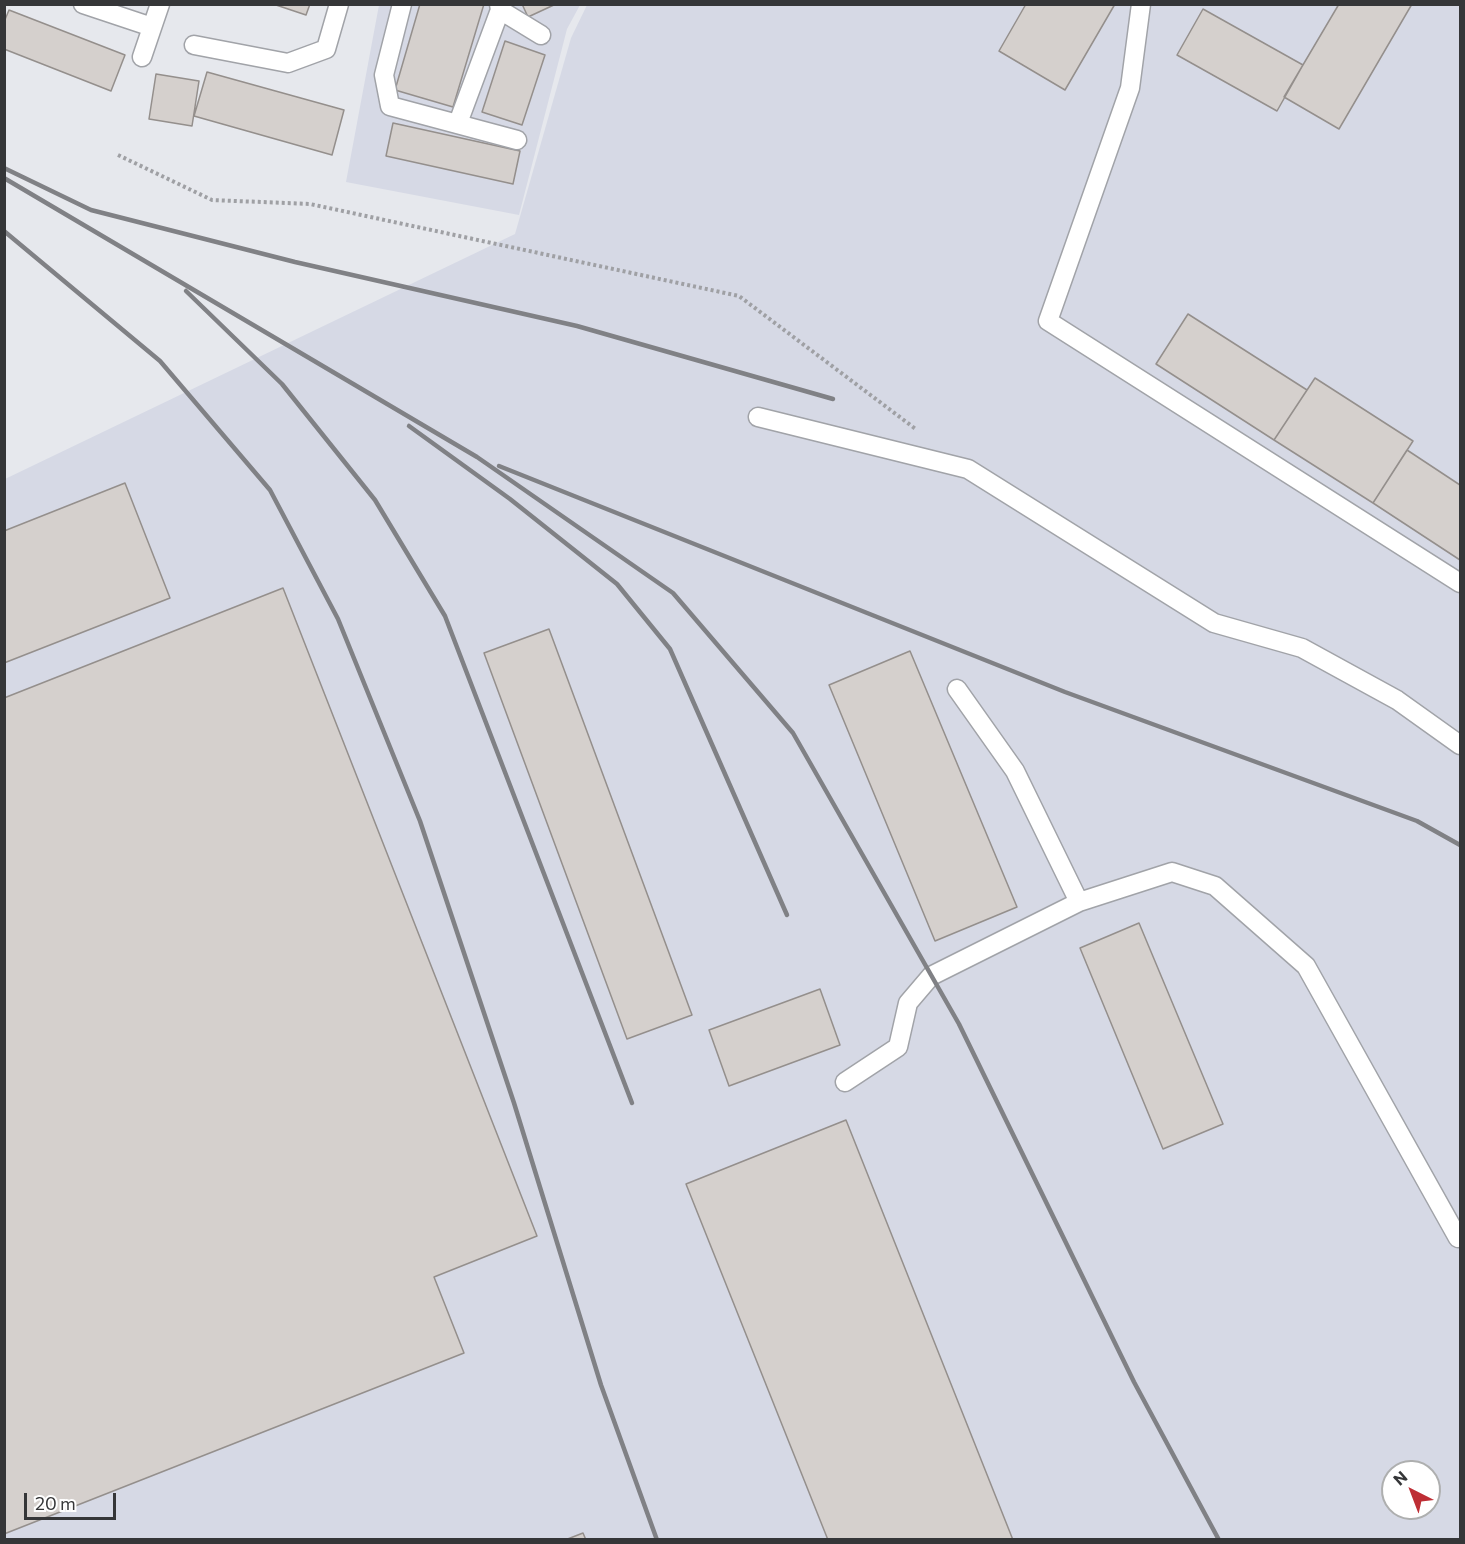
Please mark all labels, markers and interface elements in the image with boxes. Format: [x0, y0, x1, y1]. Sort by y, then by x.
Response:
north arrow [1381, 1460, 1441, 1520]
text: N [1389, 1467, 1411, 1489]
scale bar [27, 1481, 118, 1519]
text: 20 m [35, 1492, 76, 1514]

